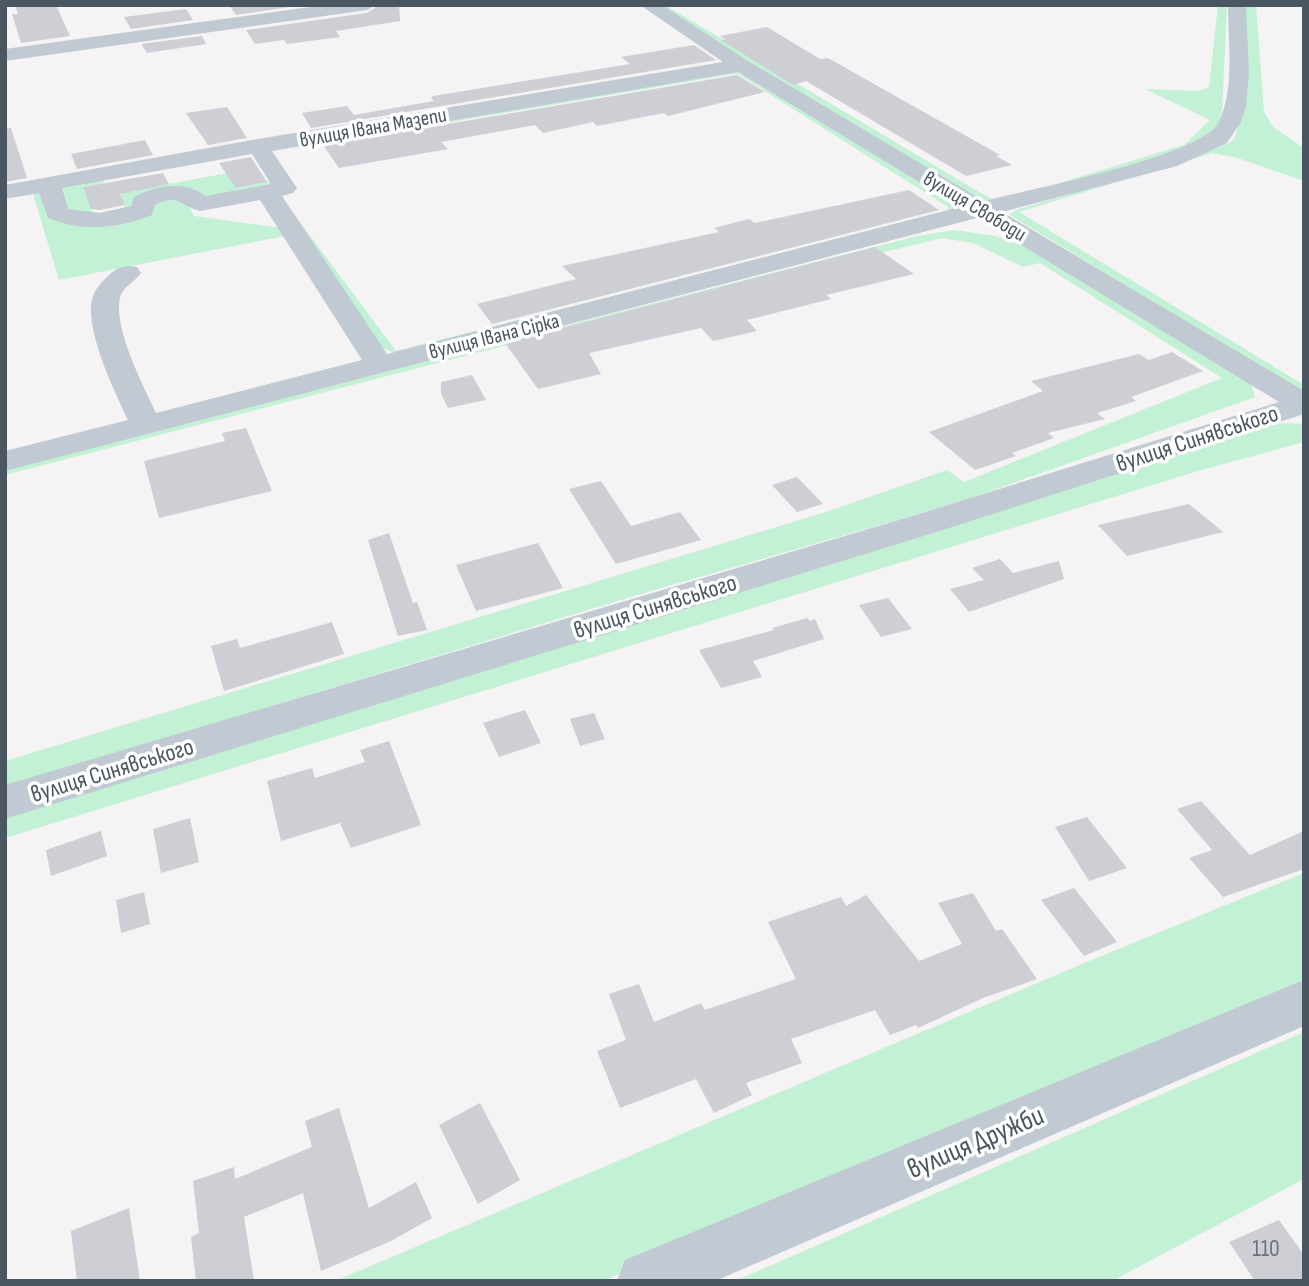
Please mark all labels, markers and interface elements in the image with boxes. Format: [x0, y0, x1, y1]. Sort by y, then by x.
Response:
street label: вулиця Івана Мазепи [298, 102, 449, 153]
street label: вулиця Свободи [919, 166, 1031, 247]
street label: вулиця Івана Сірка [426, 308, 562, 365]
street label: вулиця Синявського [1113, 399, 1282, 478]
street label: вулиця Синявського [570, 568, 740, 645]
street label: вулиця Синявського [27, 732, 197, 809]
street label: вулиця Дружби [902, 1099, 1049, 1186]
house number: 110 [1252, 1234, 1280, 1263]

